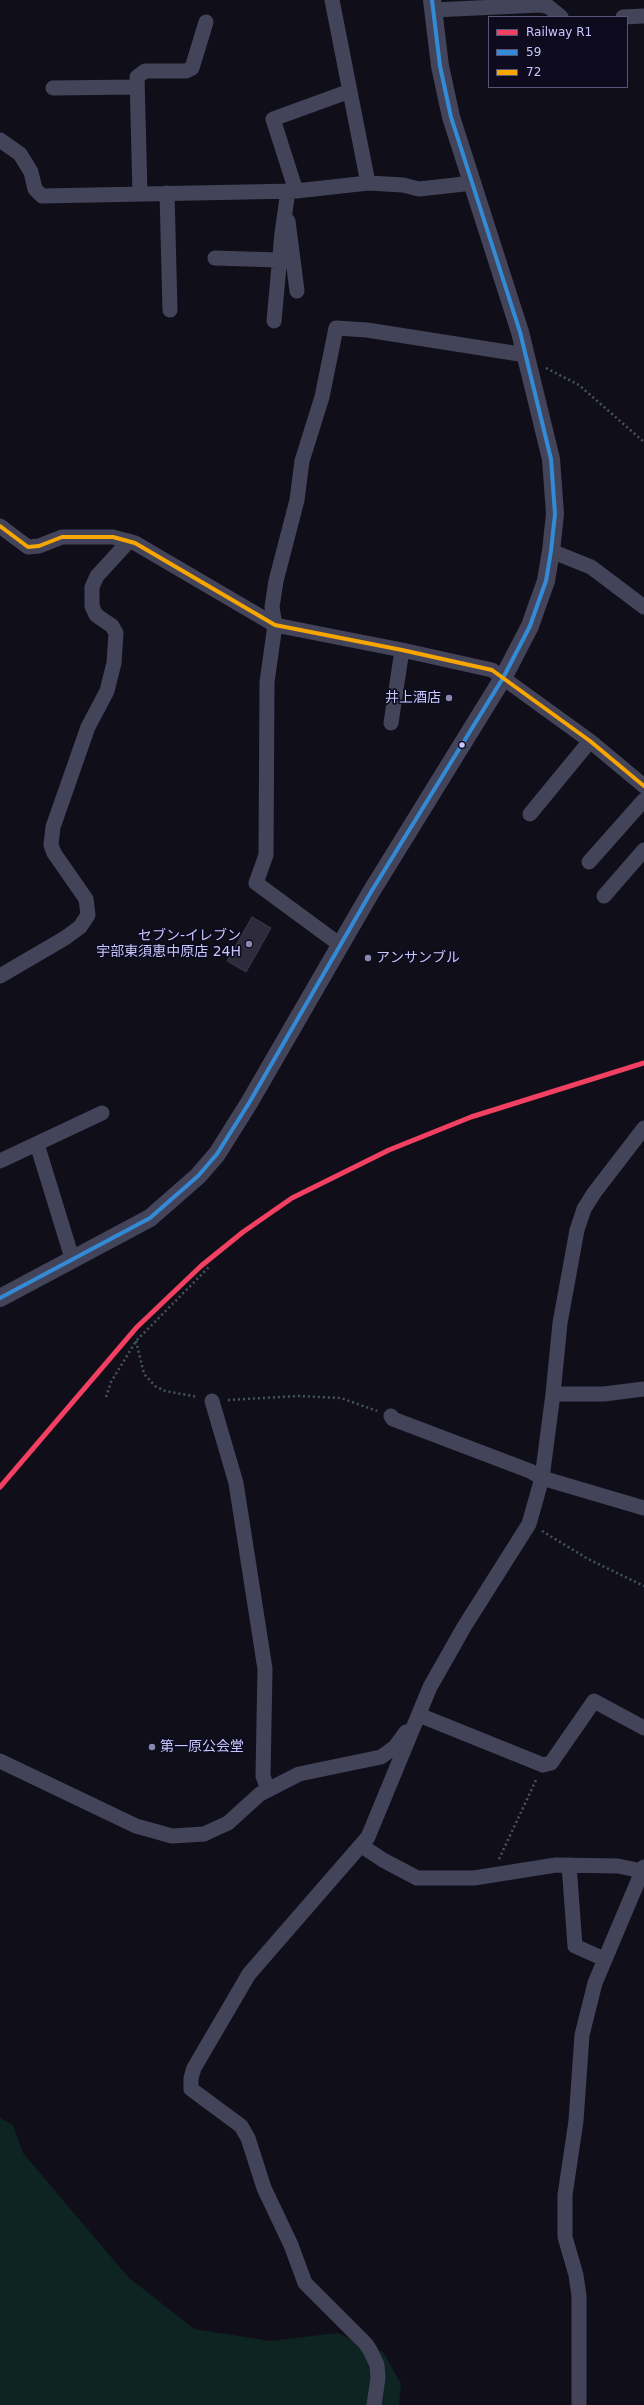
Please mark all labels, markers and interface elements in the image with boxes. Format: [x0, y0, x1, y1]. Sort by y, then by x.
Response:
legend [488, 16, 628, 88]
text: Railway R1 [526, 25, 592, 39]
text: 59 [526, 45, 541, 59]
text: 72 [526, 65, 541, 79]
place label: 井上酒店 [385, 690, 441, 706]
marker: 井上酒店 [444, 693, 454, 703]
unlabelled marker [457, 740, 467, 750]
place label: セブン-イレブン 宇部東須恵中原店 24H [96, 928, 241, 960]
marker: セブン-イレブン 宇部東須恵中原店 24H [244, 939, 254, 949]
place label: アンサンブル [376, 950, 460, 966]
marker: アンサンブル [363, 953, 373, 963]
place label: 第一原公会堂 [160, 1739, 244, 1755]
marker: 第一原公会堂 [147, 1742, 157, 1752]

